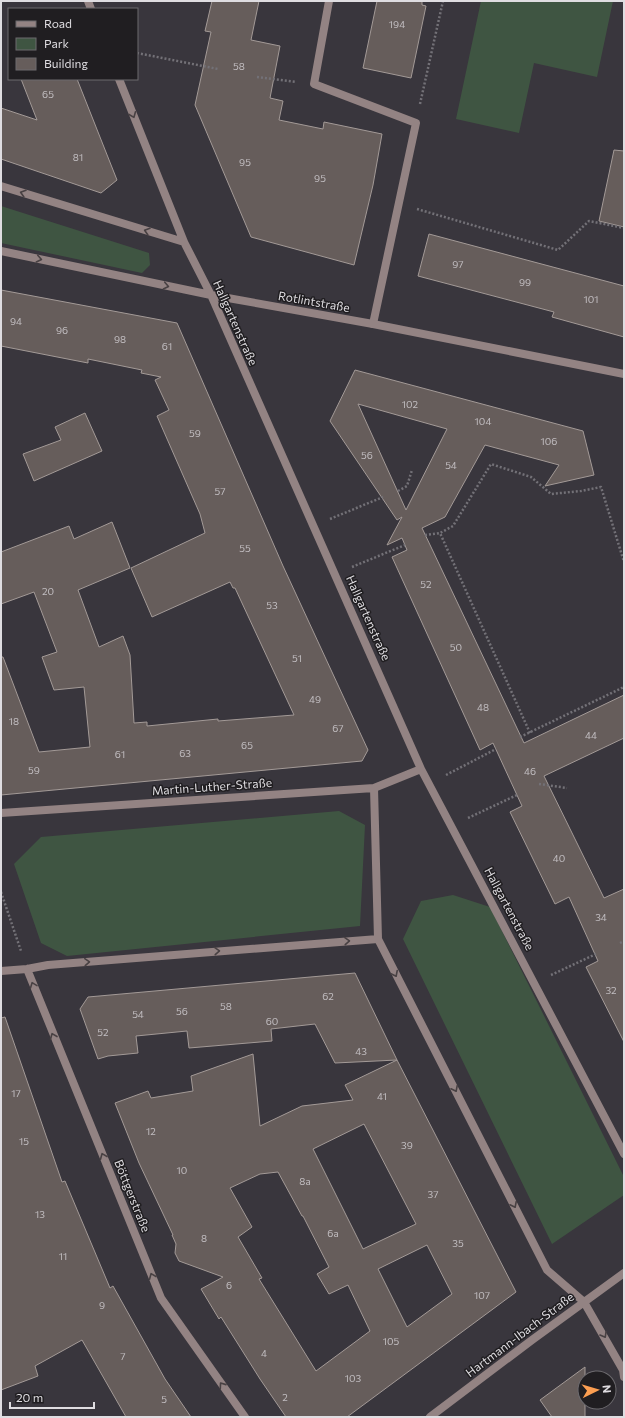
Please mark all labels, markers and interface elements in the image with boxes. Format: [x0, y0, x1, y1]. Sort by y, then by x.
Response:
legend [8, 8, 138, 80]
text: Road [44, 16, 72, 30]
house number: 194 [389, 18, 405, 30]
text: Park [44, 36, 70, 50]
text: Building [44, 56, 88, 70]
house number: 58 [233, 60, 245, 72]
house number: 65 [42, 88, 54, 100]
one-way arrow [129, 112, 137, 119]
house number: 81 [73, 151, 83, 163]
house number: 95 [239, 156, 251, 168]
house number: 95 [314, 172, 326, 184]
one-way arrow [19, 189, 26, 198]
one-way arrow [144, 227, 151, 236]
one-way arrow [36, 254, 42, 262]
house number: 97 [452, 258, 464, 270]
house number: 99 [519, 276, 531, 288]
street label: Hallgartenstraße [211, 278, 261, 367]
one-way arrow [163, 281, 169, 290]
street label: Rotlintstraße [277, 288, 351, 314]
house number: 101 [583, 293, 599, 305]
house number: 94 [10, 315, 22, 327]
house number: 96 [56, 324, 68, 336]
house number: 98 [114, 333, 126, 345]
house number: 61 [162, 340, 172, 352]
house number: 102 [402, 398, 419, 410]
house number: 104 [475, 415, 491, 427]
house number: 59 [189, 427, 201, 439]
house number: 106 [541, 435, 557, 447]
house number: 56 [361, 449, 373, 461]
house number: 54 [445, 459, 457, 471]
house number: 57 [214, 485, 226, 497]
house number: 55 [239, 542, 251, 554]
street label: Hallgartenstraße [344, 573, 394, 662]
house number: 52 [420, 578, 432, 590]
house number: 20 [42, 585, 54, 597]
house number: 53 [266, 599, 278, 611]
house number: 50 [450, 641, 462, 653]
house number: 51 [292, 652, 302, 664]
house number: 49 [309, 693, 321, 705]
house number: 48 [477, 701, 489, 713]
house number: 18 [9, 715, 19, 727]
house number: 67 [332, 722, 344, 734]
house number: 44 [585, 729, 597, 741]
house number: 65 [241, 739, 253, 751]
house number: 63 [179, 747, 191, 759]
house number: 61 [115, 748, 125, 760]
house number: 59 [28, 764, 40, 776]
house number: 46 [524, 765, 536, 777]
street label: Martin-Luther-Straße [151, 775, 272, 797]
house number: 40 [553, 852, 565, 864]
street label: Hallgartenstraße [482, 865, 538, 952]
house number: 34 [595, 911, 607, 923]
one-way arrow [344, 937, 350, 946]
one-way arrow [214, 947, 220, 956]
one-way arrow [84, 957, 90, 966]
one-way arrow [391, 969, 398, 977]
one-way arrow [29, 981, 37, 988]
house number: 32 [605, 984, 617, 996]
house number: 62 [322, 990, 334, 1002]
house number: 58 [220, 1000, 232, 1012]
house number: 56 [176, 1005, 188, 1017]
house number: 54 [132, 1008, 144, 1020]
house number: 60 [266, 1015, 278, 1027]
house number: 52 [97, 1026, 109, 1038]
one-way arrow [50, 1032, 58, 1039]
house number: 43 [355, 1045, 367, 1057]
one-way arrow [450, 1085, 458, 1092]
house number: 17 [11, 1087, 21, 1099]
house number: 41 [377, 1090, 387, 1102]
house number: 12 [146, 1125, 156, 1137]
house number: 15 [19, 1135, 29, 1147]
house number: 39 [401, 1139, 413, 1151]
one-way arrow [99, 1153, 107, 1160]
street label: Böttgerstraße [112, 1157, 154, 1234]
house number: 10 [177, 1164, 187, 1176]
house number: 8a [299, 1175, 311, 1187]
house number: 37 [428, 1188, 438, 1200]
one-way arrow [509, 1201, 517, 1208]
house number: 13 [35, 1208, 45, 1220]
house number: 6a [327, 1227, 339, 1239]
house number: 8 [201, 1232, 207, 1244]
house number: 35 [452, 1237, 464, 1249]
house number: 11 [59, 1250, 67, 1262]
one-way arrow [149, 1273, 157, 1281]
house number: 6 [226, 1279, 232, 1291]
street label: Hartmann-Ibach-Straße [463, 1289, 576, 1379]
house number: 107 [474, 1289, 490, 1301]
house number: 9 [99, 1299, 105, 1311]
one-way arrow [599, 1331, 606, 1339]
house number: 105 [383, 1335, 400, 1347]
house number: 4 [261, 1347, 267, 1359]
house number: 7 [120, 1350, 126, 1362]
north arrow [577, 1370, 617, 1410]
house number: 103 [345, 1372, 362, 1384]
one-way arrow [219, 1382, 227, 1389]
scale bar [10, 1384, 94, 1410]
text: N [601, 1384, 614, 1394]
text: 20 m [16, 1390, 43, 1404]
house number: 2 [282, 1391, 288, 1403]
house number: 5 [161, 1393, 167, 1405]

